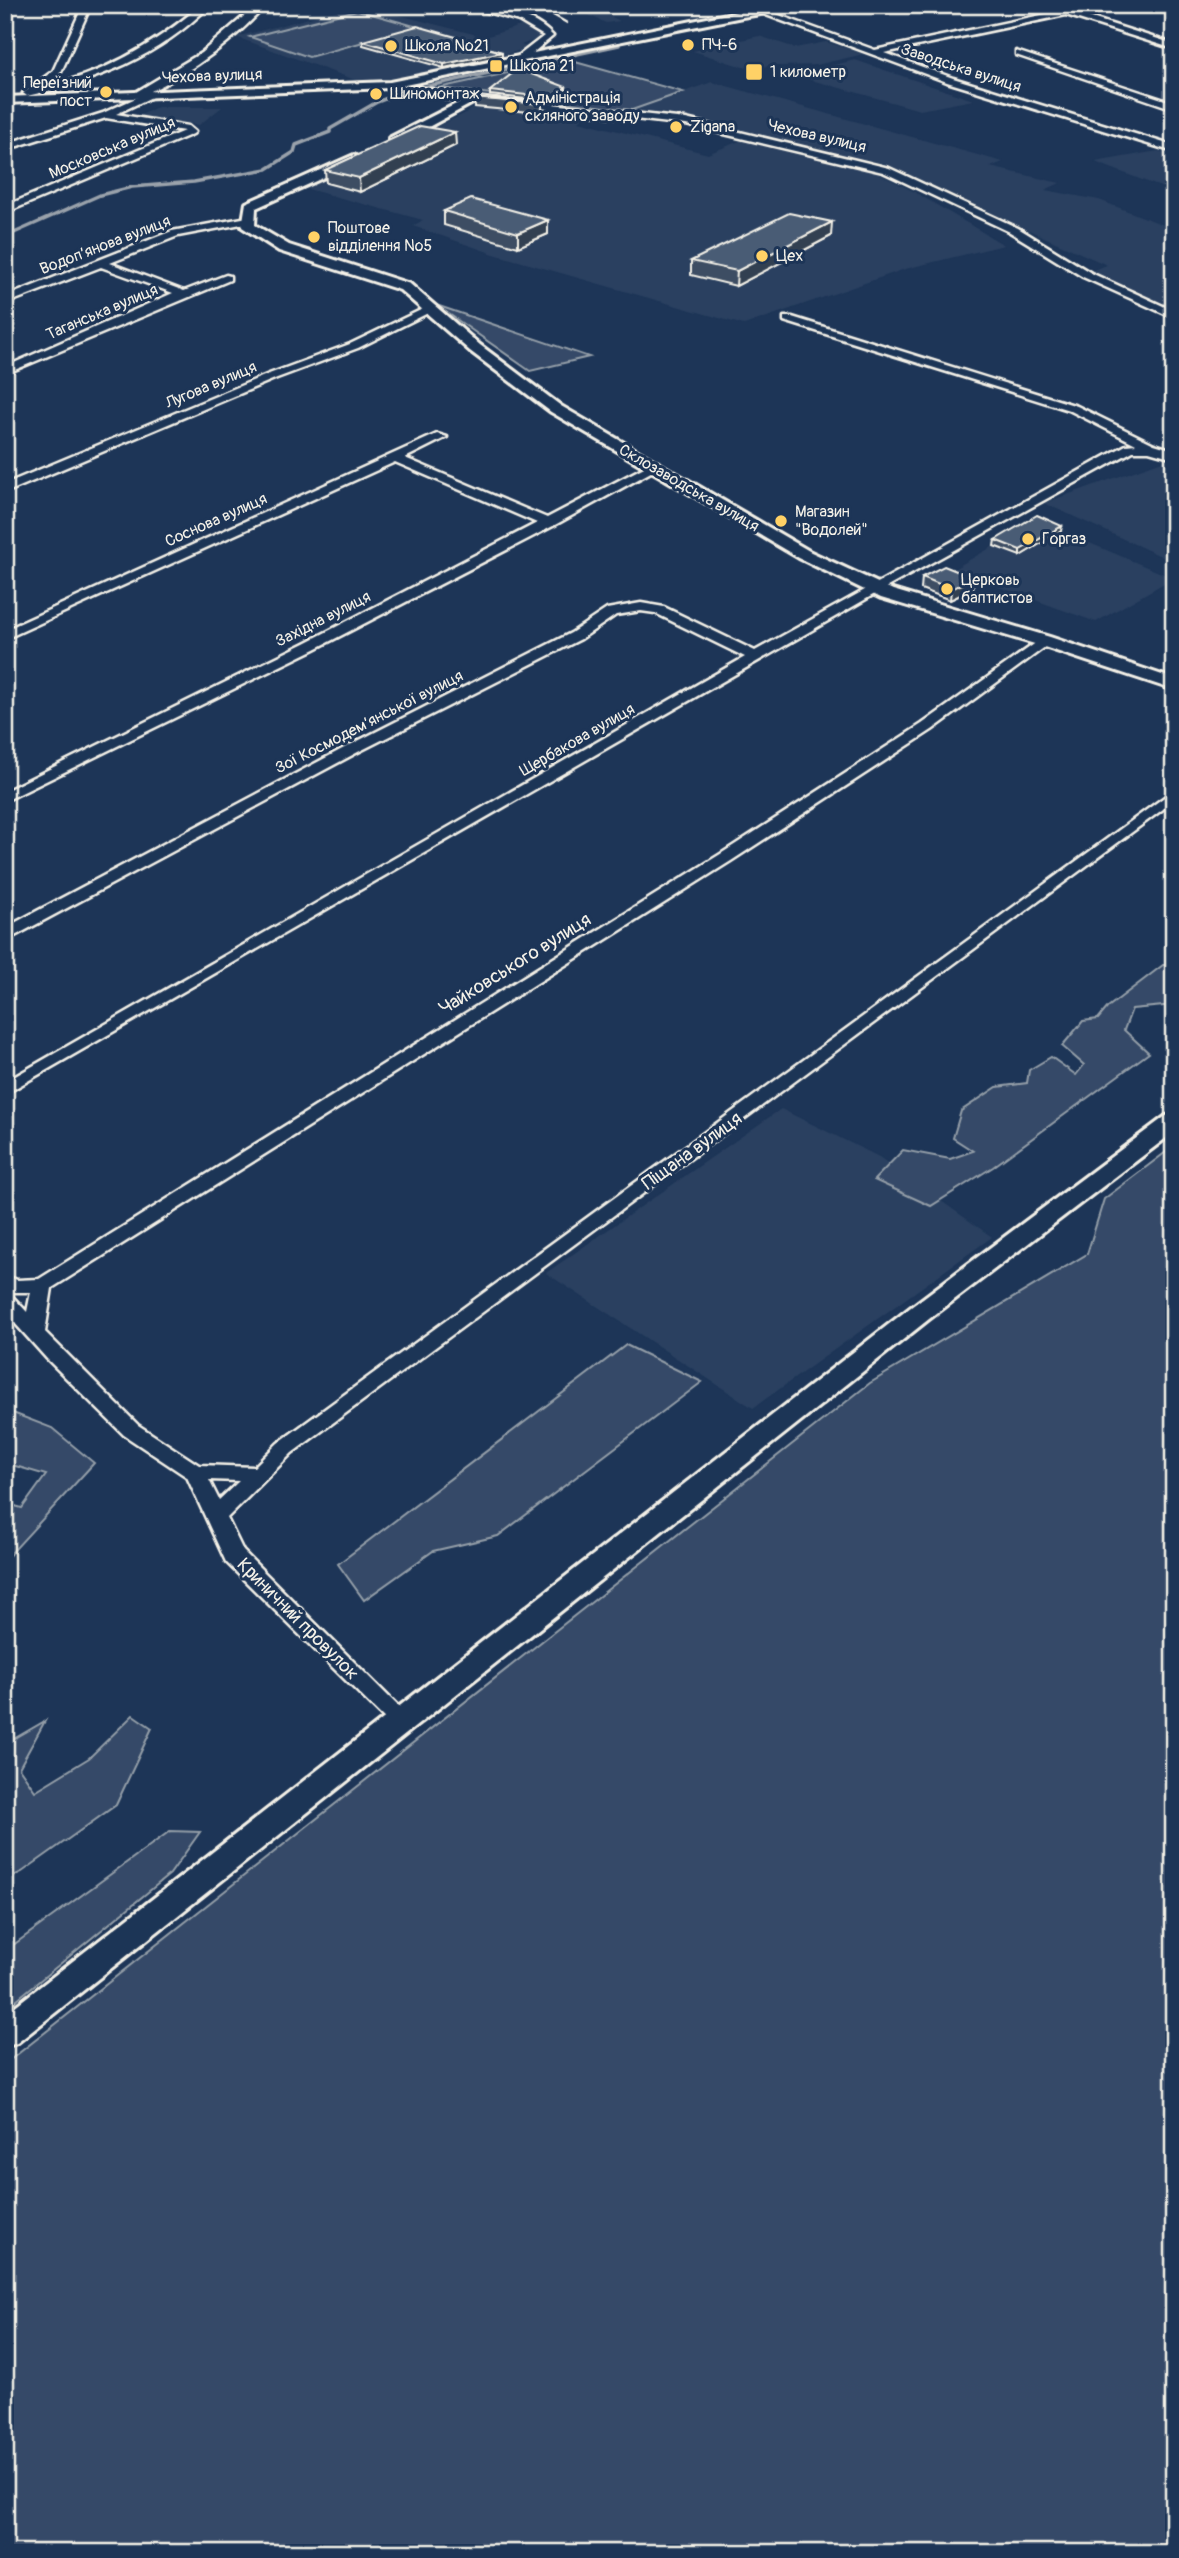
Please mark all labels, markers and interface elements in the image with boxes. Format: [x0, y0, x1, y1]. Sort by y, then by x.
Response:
place label: ПЧ-6 [702, 35, 737, 55]
place label: Школа №21 [405, 36, 489, 56]
marker: ПЧ-6 [680, 37, 696, 53]
marker: Школа №21 [383, 38, 399, 54]
street label: Заводська вулиця [898, 39, 1024, 97]
place label: Школа 21 [510, 56, 574, 76]
marker: Школа 21 [488, 58, 504, 74]
marker: 1 километр [744, 62, 764, 82]
place label: 1 километр [770, 62, 846, 82]
street label: Чехова вулиця [161, 64, 263, 88]
place label: Переїзний пост [23, 73, 92, 111]
marker: Переїзний пост [98, 84, 114, 100]
place label: Шиномонтаж [390, 84, 480, 104]
marker: Шиномонтаж [368, 86, 384, 102]
place label: Адміністрація скляного заводу [525, 88, 640, 126]
marker: Адміністрація скляного заводу [503, 99, 519, 115]
street label: Московська вулиця [46, 112, 178, 184]
street label: Чехова вулиця [766, 115, 868, 157]
place label: Zigana [690, 117, 735, 137]
marker: Zigana [668, 119, 684, 135]
street label: Водоп’янова вулиця [37, 211, 173, 279]
place label: Поштове відділення №5 [328, 218, 432, 256]
marker: Поштове відділення №5 [306, 229, 322, 245]
place label: Цех [776, 246, 803, 266]
marker: Цех [754, 248, 770, 264]
street label: Таганська вулиця [43, 279, 161, 345]
street label: Лугова вулиця [161, 357, 260, 414]
street label: Склозаводська вулиця [615, 440, 763, 536]
street label: Соснова вулиця [162, 489, 270, 551]
place label: Магазин "Водолей" [795, 502, 868, 540]
marker: Магазин "Водолей" [773, 513, 789, 529]
place label: Горгаз [1042, 529, 1086, 549]
marker: Горгаз [1020, 531, 1036, 547]
place label: Церковь баптистов [961, 570, 1033, 608]
marker: Церковь баптистов [939, 581, 955, 597]
street label: Західна вулиця [272, 586, 374, 652]
street label: Зої Космодем’янської вулиця [272, 666, 466, 778]
street label: Щербакова вулиця [516, 699, 638, 781]
street label: Чайковського вулиця [435, 908, 595, 1020]
street label: Піщана вулиця [637, 1107, 747, 1195]
street label: Криничний провулок [232, 1553, 364, 1685]

